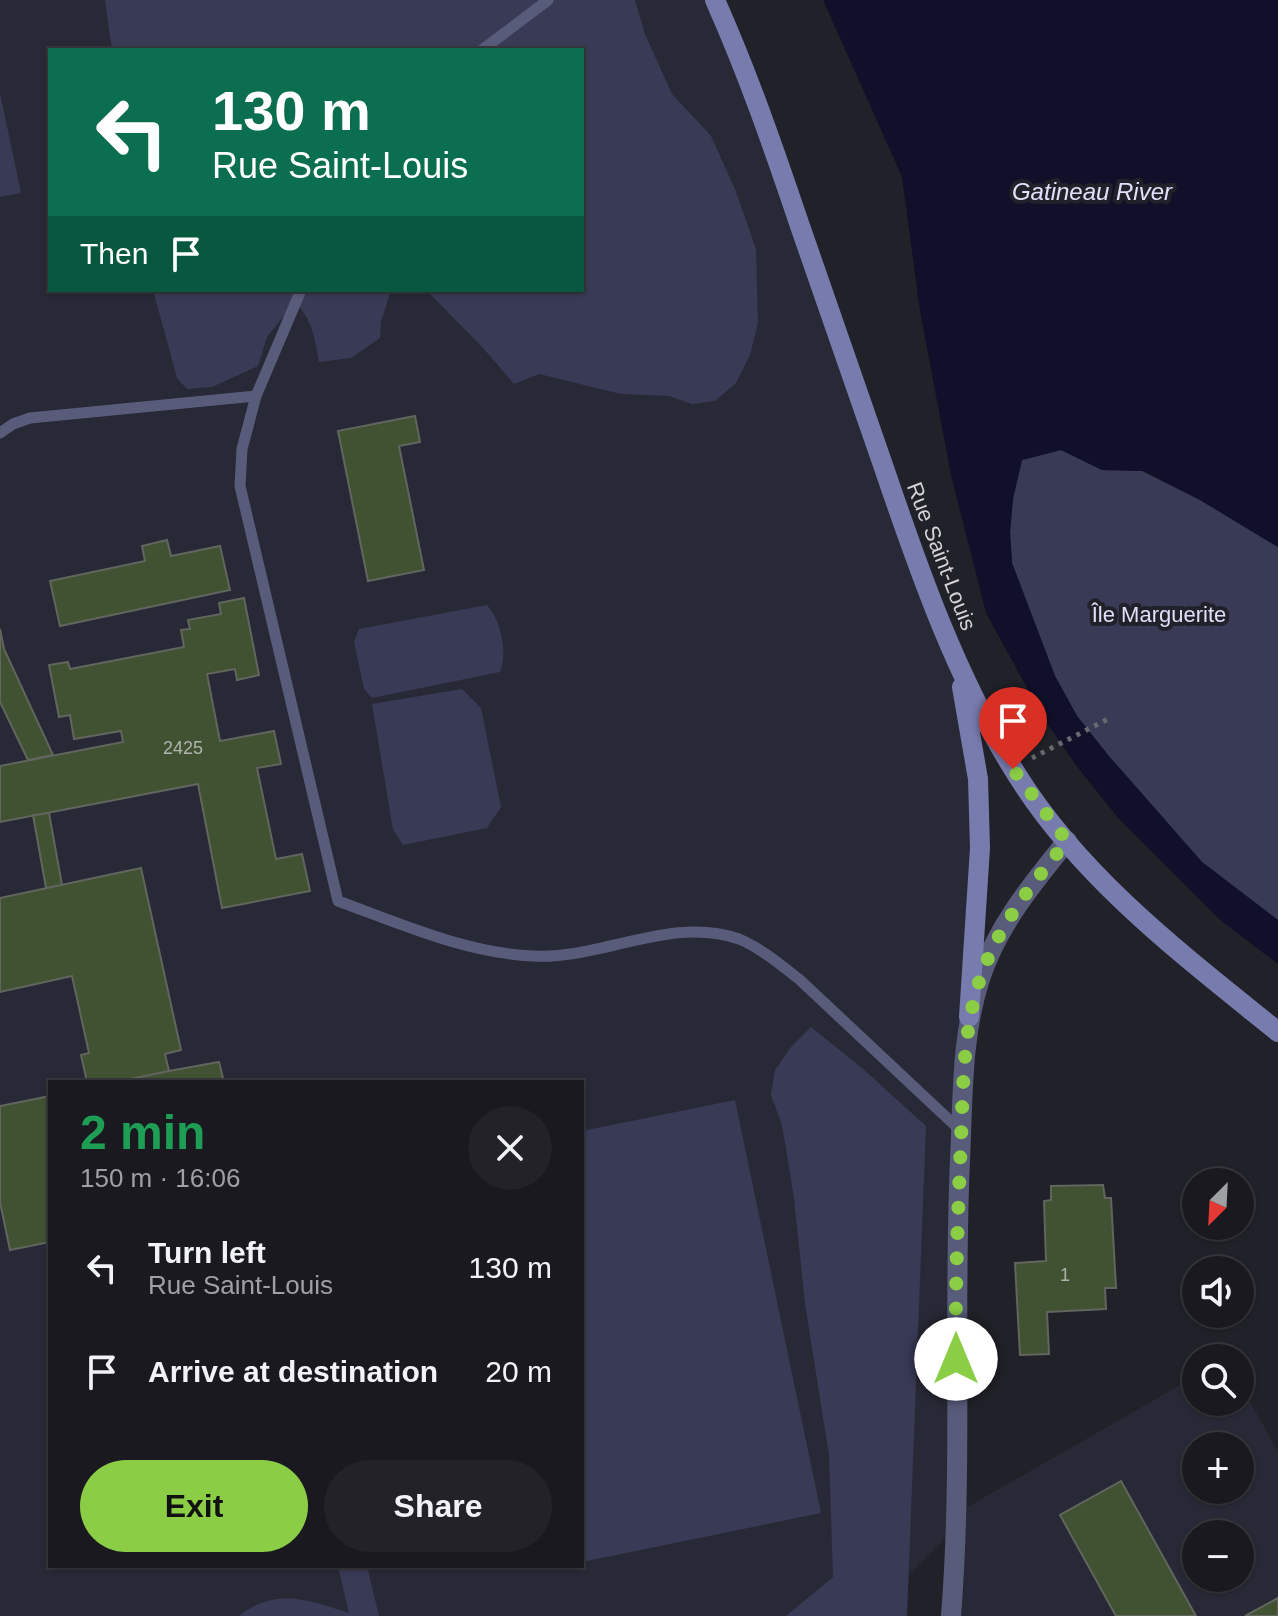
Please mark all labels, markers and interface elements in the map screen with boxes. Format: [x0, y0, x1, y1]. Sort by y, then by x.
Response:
text: 130 m [212, 79, 371, 142]
icon: left [80, 80, 184, 184]
text: Rue Saint-Louis [212, 145, 468, 186]
water label: Gatineau River [1012, 178, 1173, 205]
icon: arrive [164, 232, 208, 276]
text: Then [80, 237, 148, 270]
street label: Rue Saint-Louis [902, 479, 981, 634]
park label: Île Marguerite [1091, 602, 1226, 627]
pin [979, 687, 1047, 769]
icon: arrive [991, 699, 1035, 743]
house number: 2425 [163, 738, 203, 758]
text: 2 min [80, 1106, 205, 1159]
button: close [468, 1106, 552, 1190]
text: 150 m · 16:06 [80, 1163, 240, 1193]
north arrow [1182, 1168, 1254, 1240]
map controls [1182, 1168, 1254, 1592]
text: Turn left [148, 1236, 266, 1269]
icon: left [80, 1246, 124, 1290]
text: 130 m [469, 1251, 552, 1284]
button: sound [1182, 1256, 1254, 1328]
house number: 1 [1060, 1265, 1070, 1285]
text: Rue Saint-Louis [148, 1270, 333, 1300]
position arrow [914, 1317, 998, 1401]
button: search [1182, 1344, 1254, 1416]
icon: arrive [80, 1350, 124, 1394]
text: Arrive at destination [148, 1355, 438, 1388]
text: 20 m [485, 1355, 552, 1388]
button: + [1182, 1432, 1254, 1504]
button: Exit [80, 1460, 308, 1552]
button: Share [324, 1460, 552, 1552]
button: − [1182, 1520, 1254, 1592]

